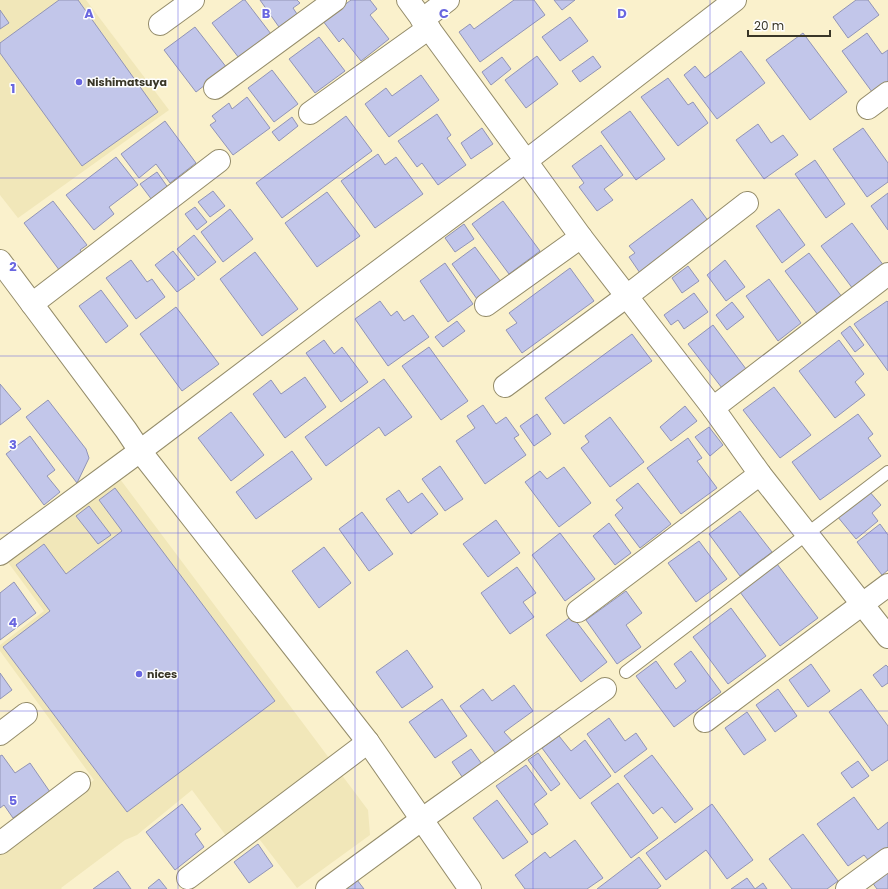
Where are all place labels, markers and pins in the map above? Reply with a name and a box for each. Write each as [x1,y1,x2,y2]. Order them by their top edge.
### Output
place label: Nishimatsuya [87,74,167,90]
marker: Nishimatsuya [74,77,84,87]
place label: nices [147,666,177,682]
marker: nices [134,669,144,679]

